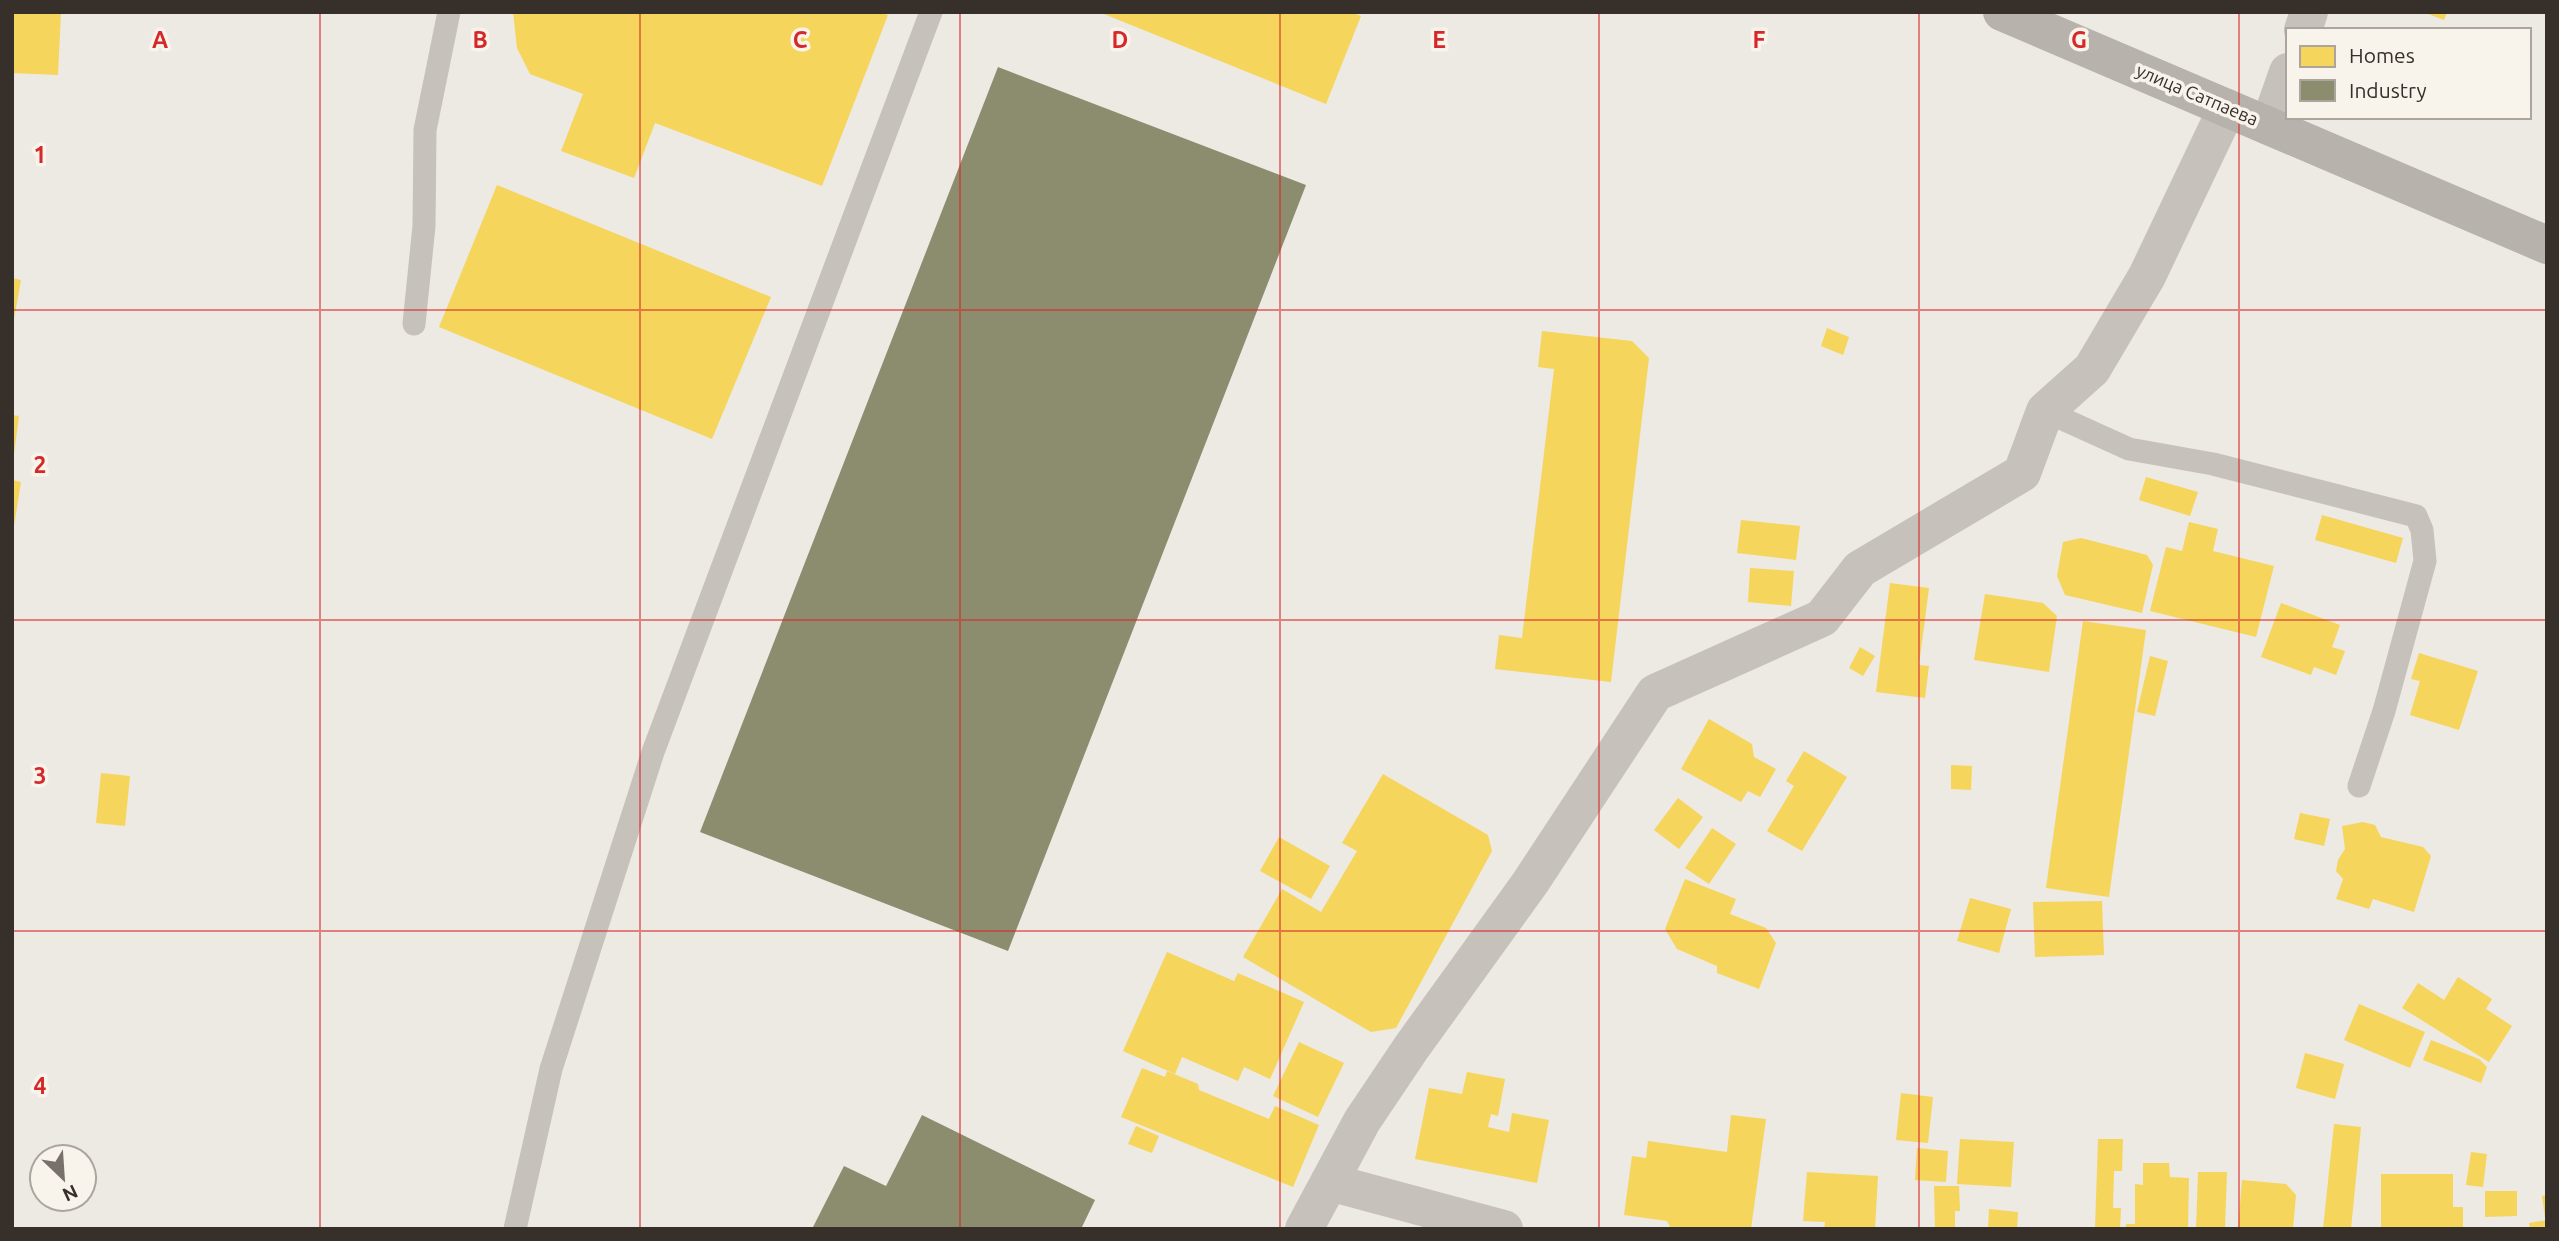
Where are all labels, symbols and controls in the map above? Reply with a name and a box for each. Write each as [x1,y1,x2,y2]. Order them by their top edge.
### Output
text: A [152,27,168,52]
text: B [472,27,488,52]
text: C [793,27,808,52]
text: D [1112,27,1128,52]
text: E [1432,27,1446,52]
text: F [1753,27,1766,52]
text: G [2071,27,2087,52]
legend [2286,28,2531,119]
text: Homes [2349,43,2415,67]
street label: улица Сатпаева [2133,59,2261,129]
text: Industry [2349,78,2427,102]
text: 1 [34,142,46,167]
text: 2 [34,452,46,477]
text: 3 [34,763,46,788]
text: 4 [34,1073,47,1098]
north arrow [28,1143,98,1213]
text: N [59,1180,81,1206]

